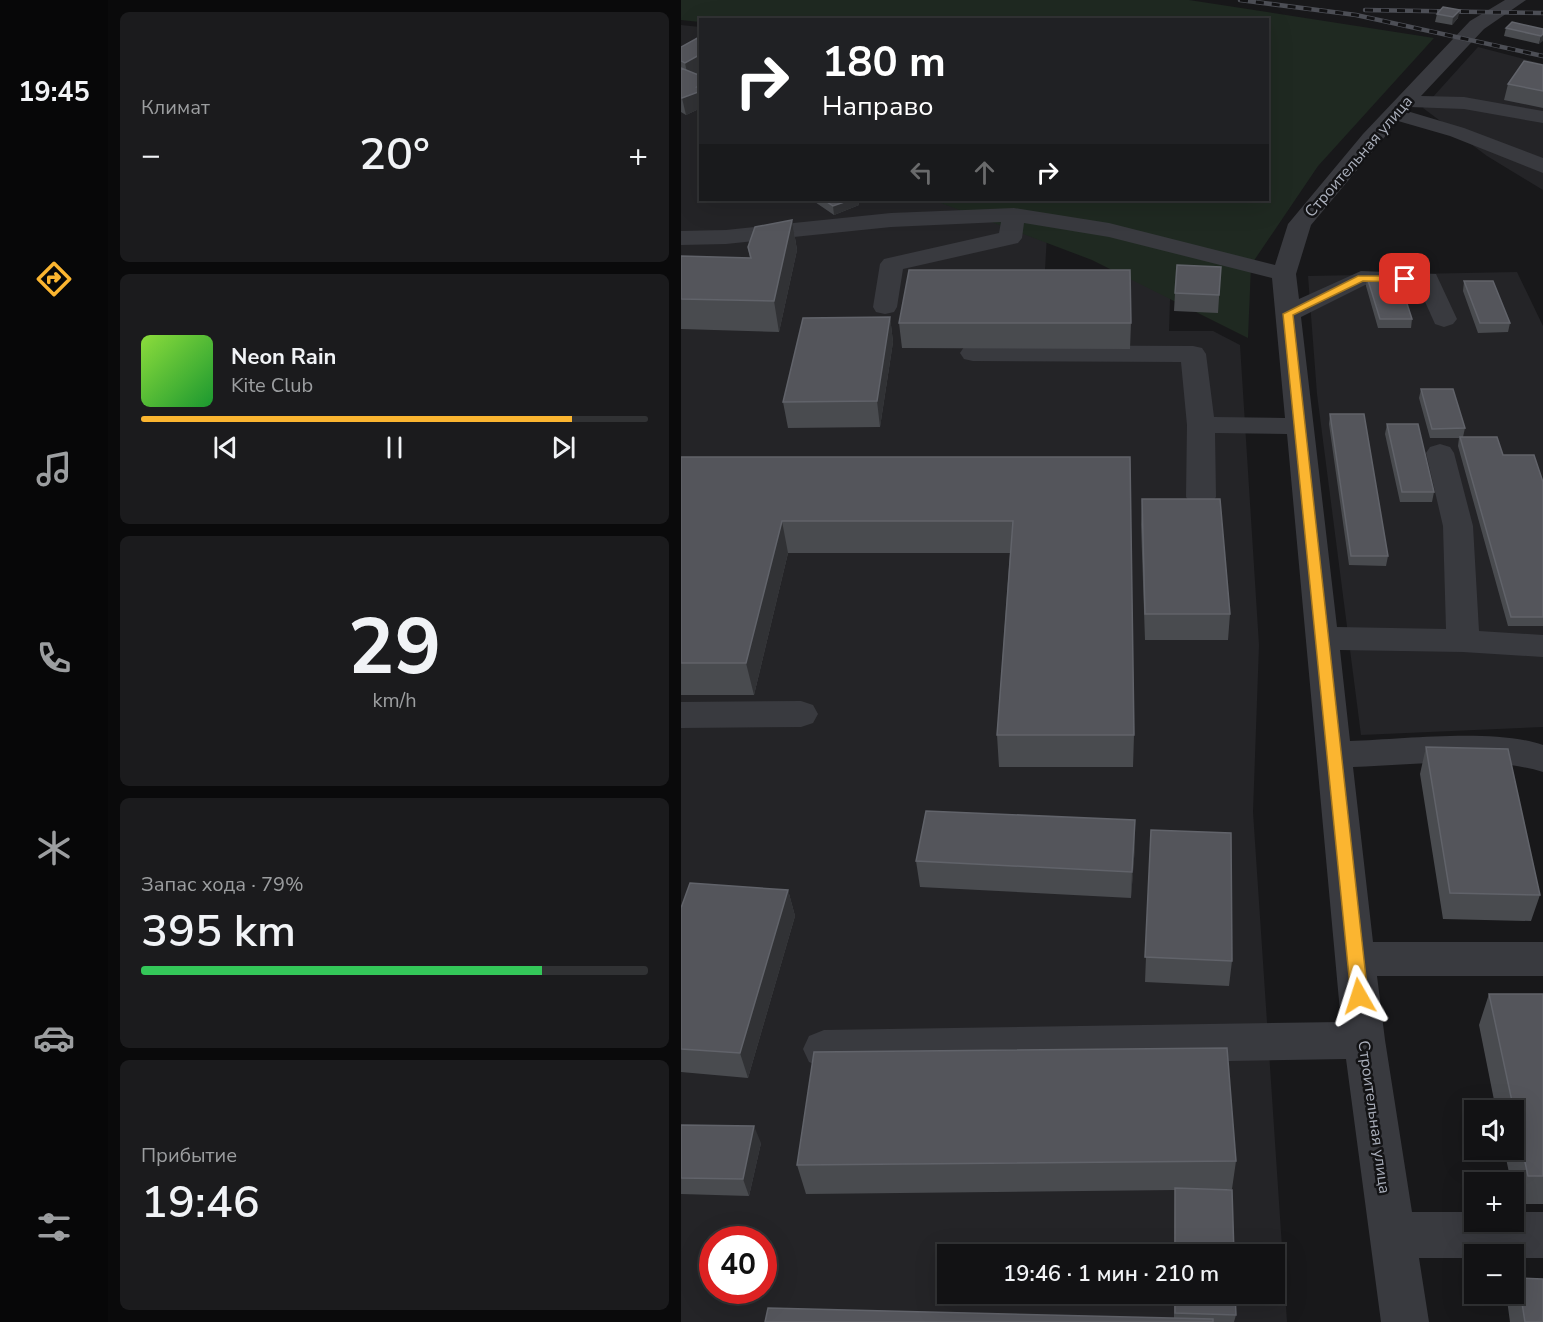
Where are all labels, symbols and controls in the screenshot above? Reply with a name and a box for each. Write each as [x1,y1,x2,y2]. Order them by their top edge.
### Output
text: 180 m [822,34,946,91]
icon: right [723,42,801,120]
text: 19:45 [18,74,90,111]
text: Направо [822,88,933,125]
street label: Строительная улица [1300,91,1418,222]
text: Климат [141,94,210,121]
text: 20° [359,124,430,185]
text: − [141,133,161,178]
text: + [628,133,648,178]
icon: left [905,156,938,189]
icon: ahead [968,156,1001,189]
icon: right [1031,156,1064,189]
pin [1379,253,1430,304]
icon: directions [33,258,75,300]
icon: arrive [1388,262,1421,295]
text: Neon Rain [231,342,336,372]
text: Kite Club [231,372,313,399]
icon: previous [209,431,242,464]
icon: pause [378,431,411,464]
icon: next [547,431,580,464]
icon: music [33,448,75,490]
text: 29 [348,594,441,701]
icon: phone [33,637,75,679]
text: km/h [372,687,417,714]
icon: climate [33,827,75,869]
text: Запас хода · 79% [141,871,304,898]
text: 395 km [141,901,296,962]
position arrow [1327,964,1391,1028]
icon: car [33,1017,75,1059]
street label: Строительная улица [1352,1039,1396,1195]
map controls [1464,1100,1524,1304]
button: sound [1464,1100,1524,1160]
text: Прибытие [141,1142,237,1169]
text: 19:46 [141,1172,260,1233]
button: + [1464,1172,1524,1232]
icon: filters [33,1206,75,1248]
speed limit sign: 40 [699,1226,777,1304]
button: − [1464,1244,1524,1304]
text: 19:46 · 1 мин · 210 m [1003,1259,1219,1289]

